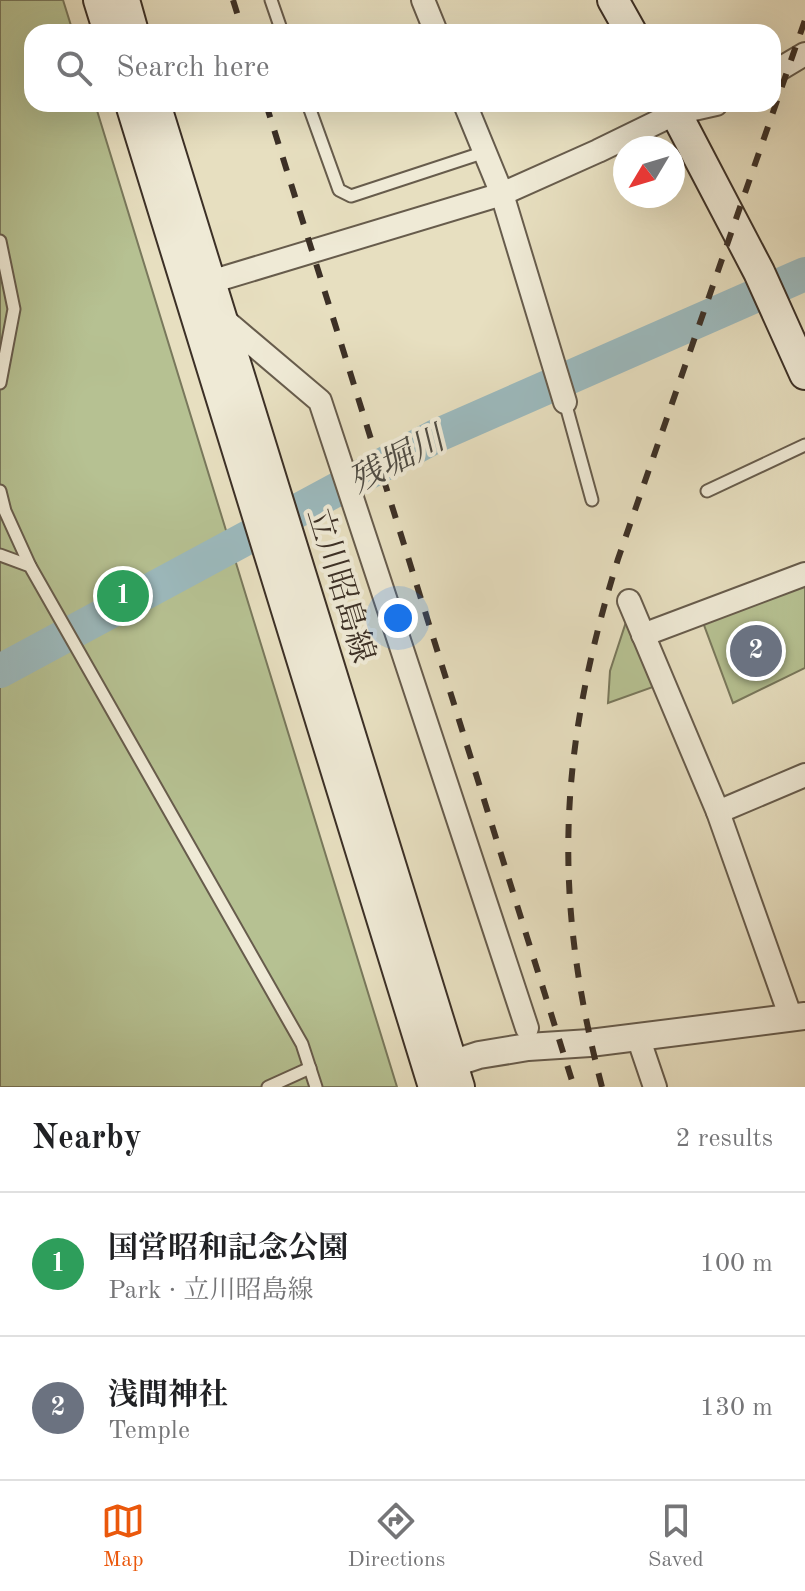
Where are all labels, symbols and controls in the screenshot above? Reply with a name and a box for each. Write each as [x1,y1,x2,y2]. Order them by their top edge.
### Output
search box [24,24,781,112]
icon: search [52,46,96,90]
text: Search here [116,53,270,83]
north arrow [613,136,685,208]
water label: 残堀川 [343,418,454,501]
street label: 立川昭島線 [300,504,381,667]
pin: 1 [97,566,149,626]
your location [378,598,418,638]
pin: 2 [730,621,782,681]
text: Nearby [32,1122,142,1156]
text: 2 results [675,1126,773,1152]
text: 国営昭和記念公園 [108,1234,348,1264]
text: 1 [50,1251,66,1277]
text: 100 m [700,1251,773,1277]
text: Park · 立川昭島線 [108,1278,313,1304]
text: 浅間神社 [108,1381,228,1411]
text: 2 [50,1395,66,1421]
text: 130 m [700,1395,773,1421]
text: Temple [108,1418,190,1444]
tab: Map [101,1499,145,1574]
tab: Directions [348,1499,445,1574]
tab: Saved [648,1499,704,1574]

